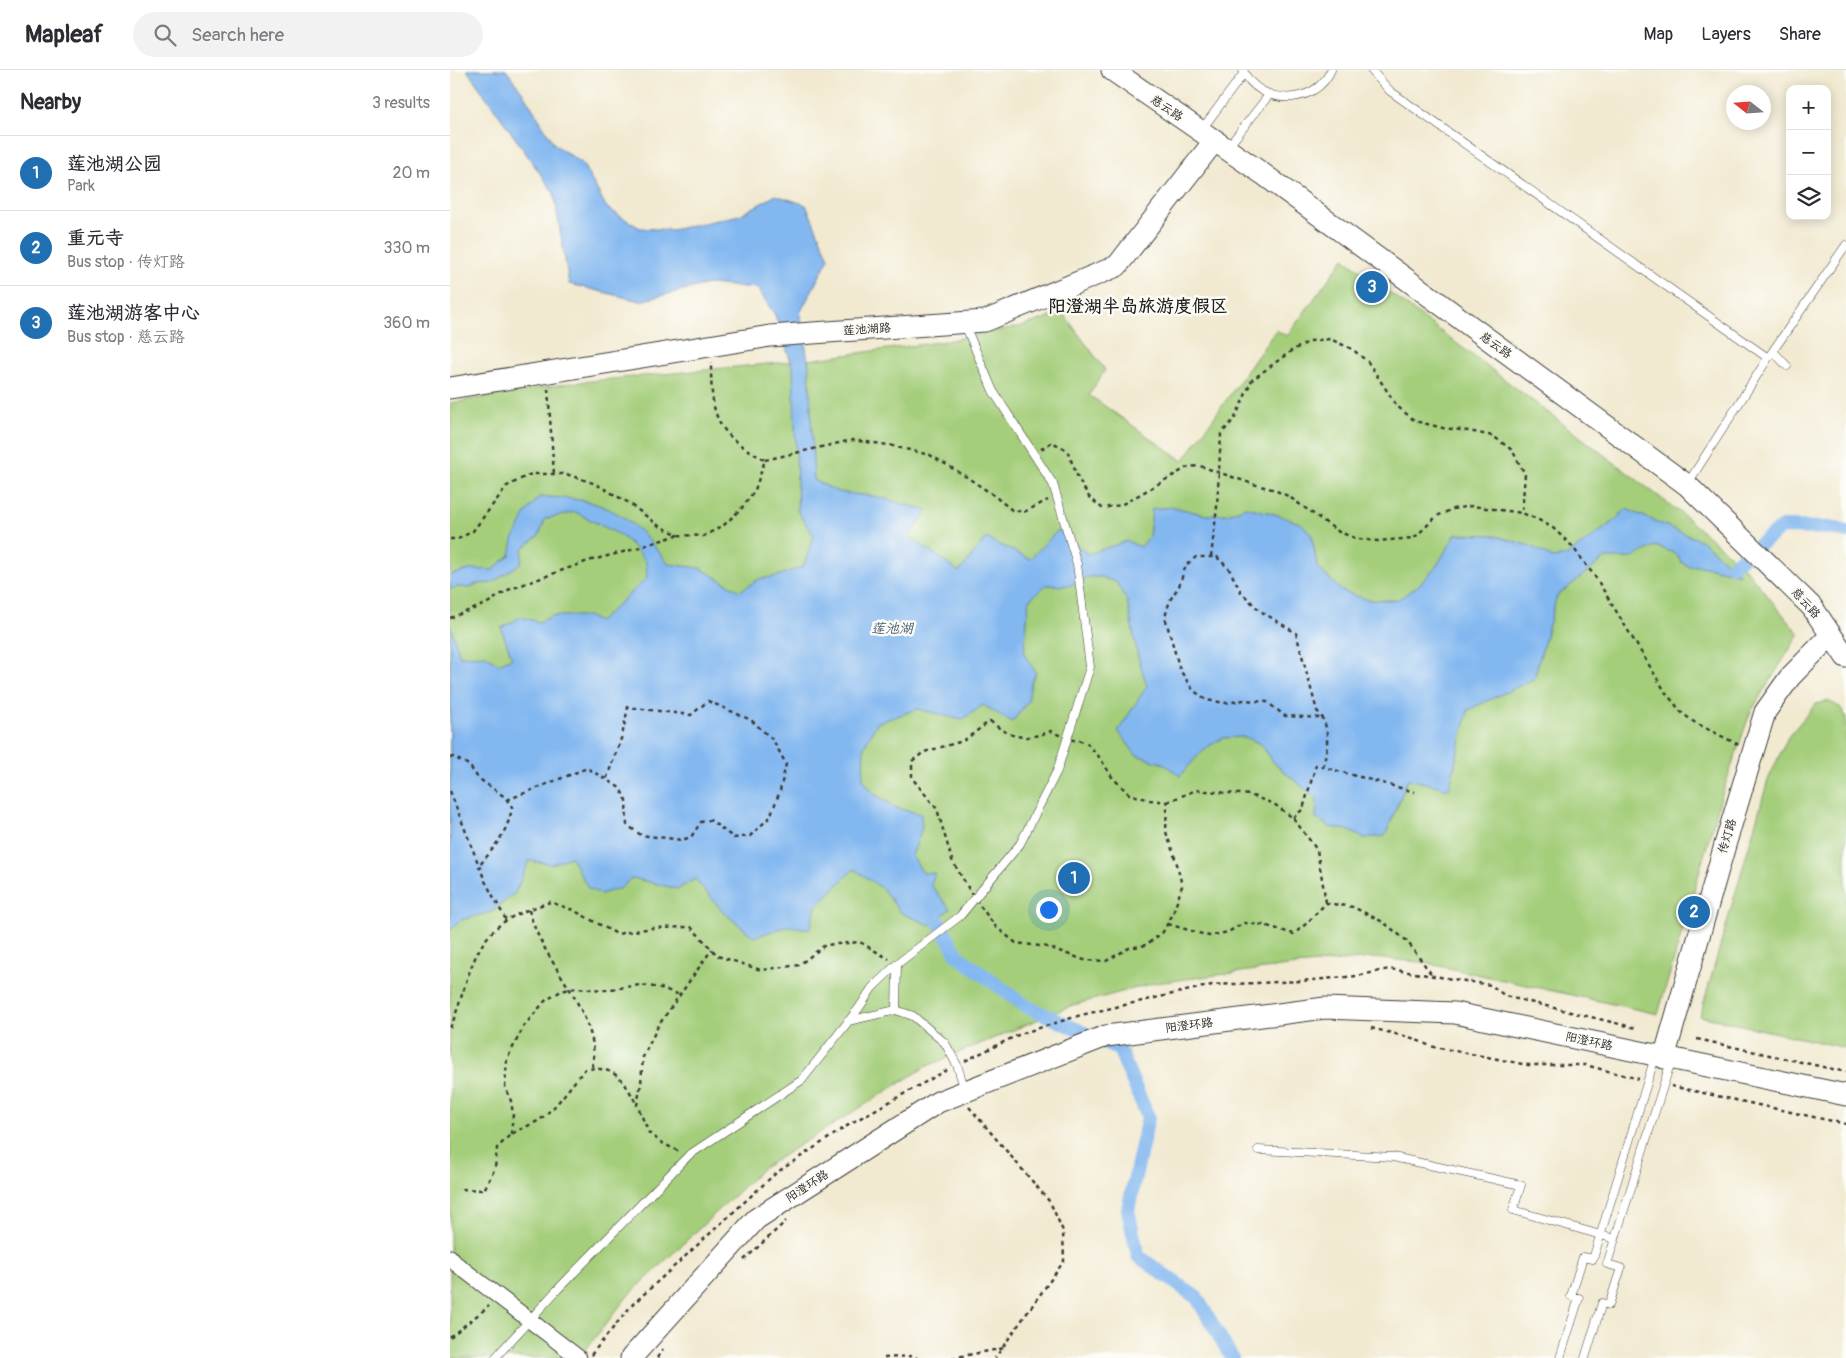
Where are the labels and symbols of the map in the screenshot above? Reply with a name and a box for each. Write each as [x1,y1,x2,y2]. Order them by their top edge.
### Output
north arrow [1726,85,1771,130]
street label: 慈云路 [1148,92,1186,125]
pin: 3 [1356,268,1388,306]
district label: 阳澄湖半岛旅游度假区 [1048,295,1228,318]
street label: 莲池湖路 [843,320,892,339]
street label: 慈云路 [1477,329,1515,362]
street label: 慈云路 [1788,585,1823,622]
water label: 莲池湖 [871,620,915,637]
street label: 传灯路 [1715,817,1740,856]
pin: 1 [1058,859,1090,897]
pin: 2 [1678,893,1710,931]
your location [1036,897,1062,923]
street label: 阳澄环路 [1164,1015,1214,1036]
street label: 阳澄环路 [1564,1029,1614,1054]
street label: 阳澄环路 [783,1167,831,1206]

